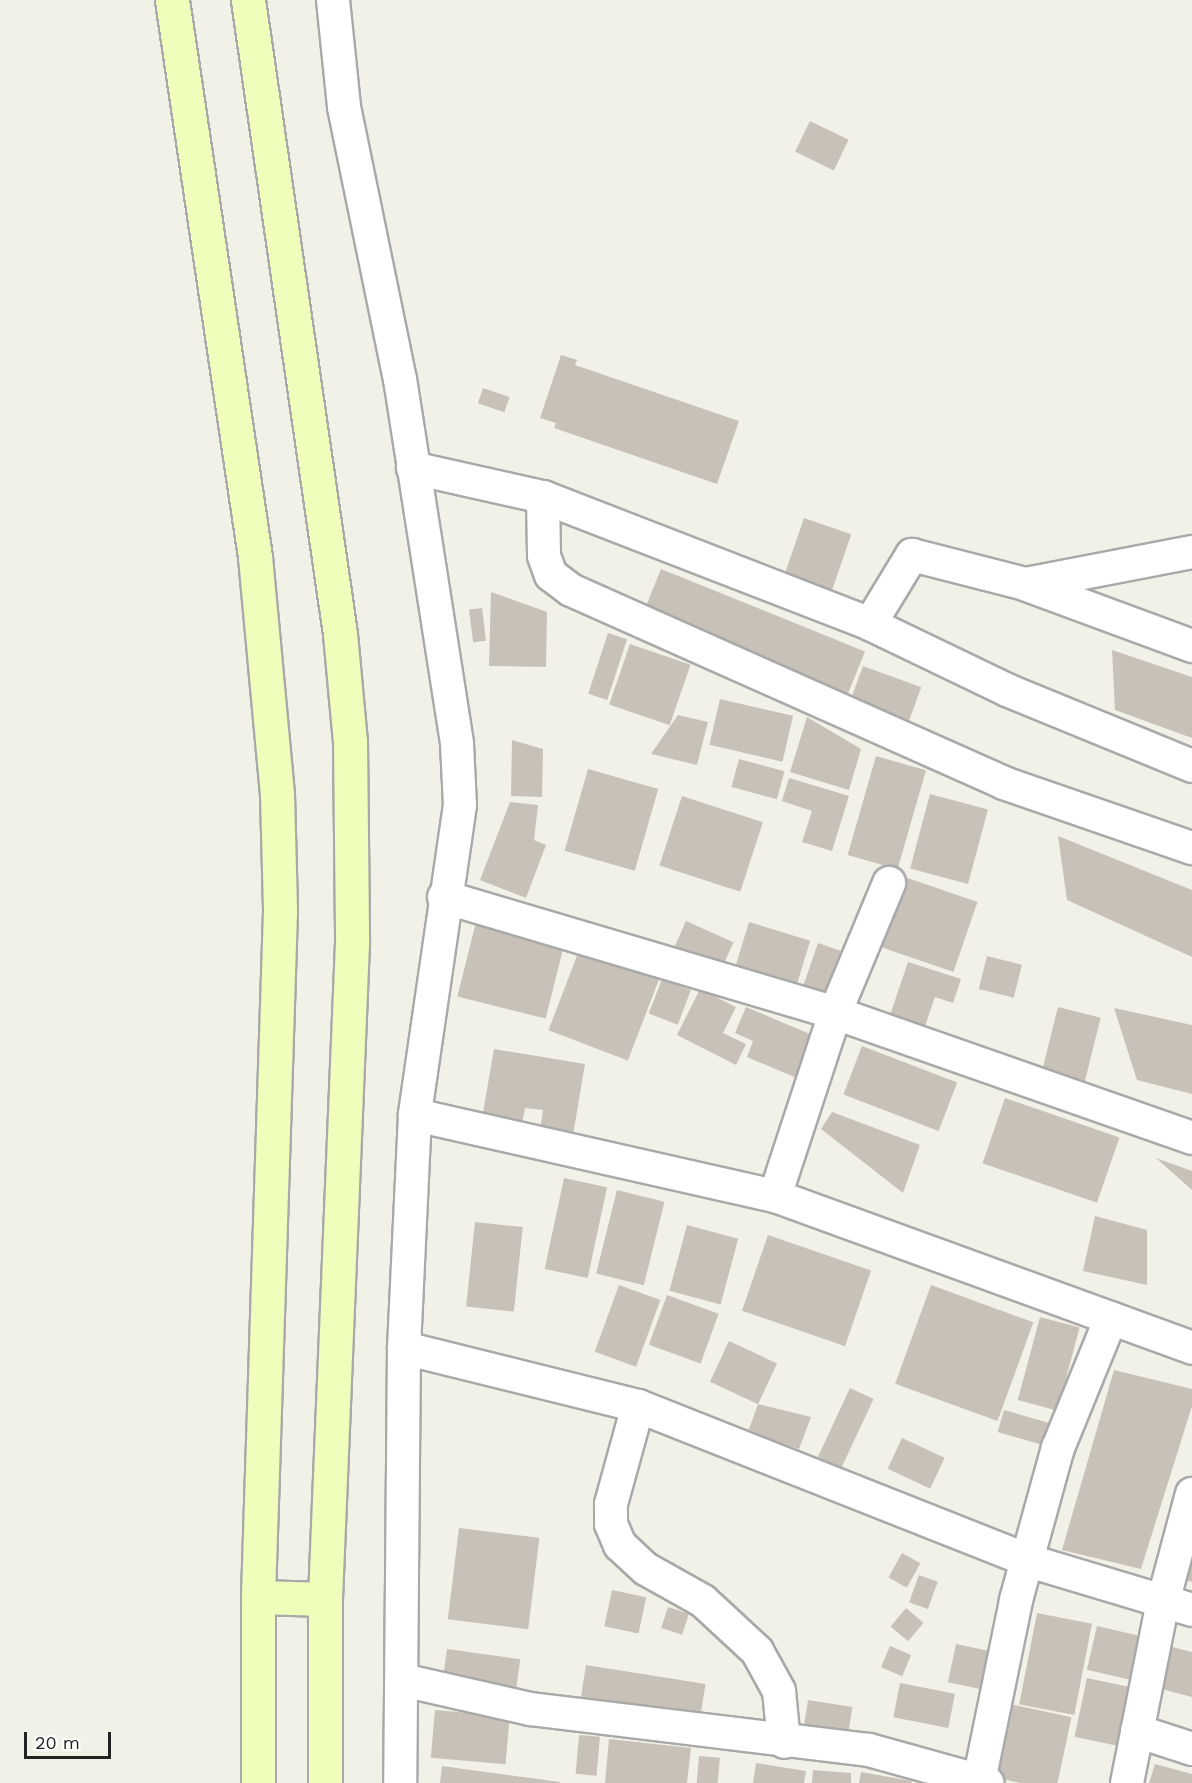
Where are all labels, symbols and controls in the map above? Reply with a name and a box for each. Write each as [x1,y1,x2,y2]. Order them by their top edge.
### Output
scale bar [27,1720,114,1758]
text: 20 m [35,1732,80,1753]

